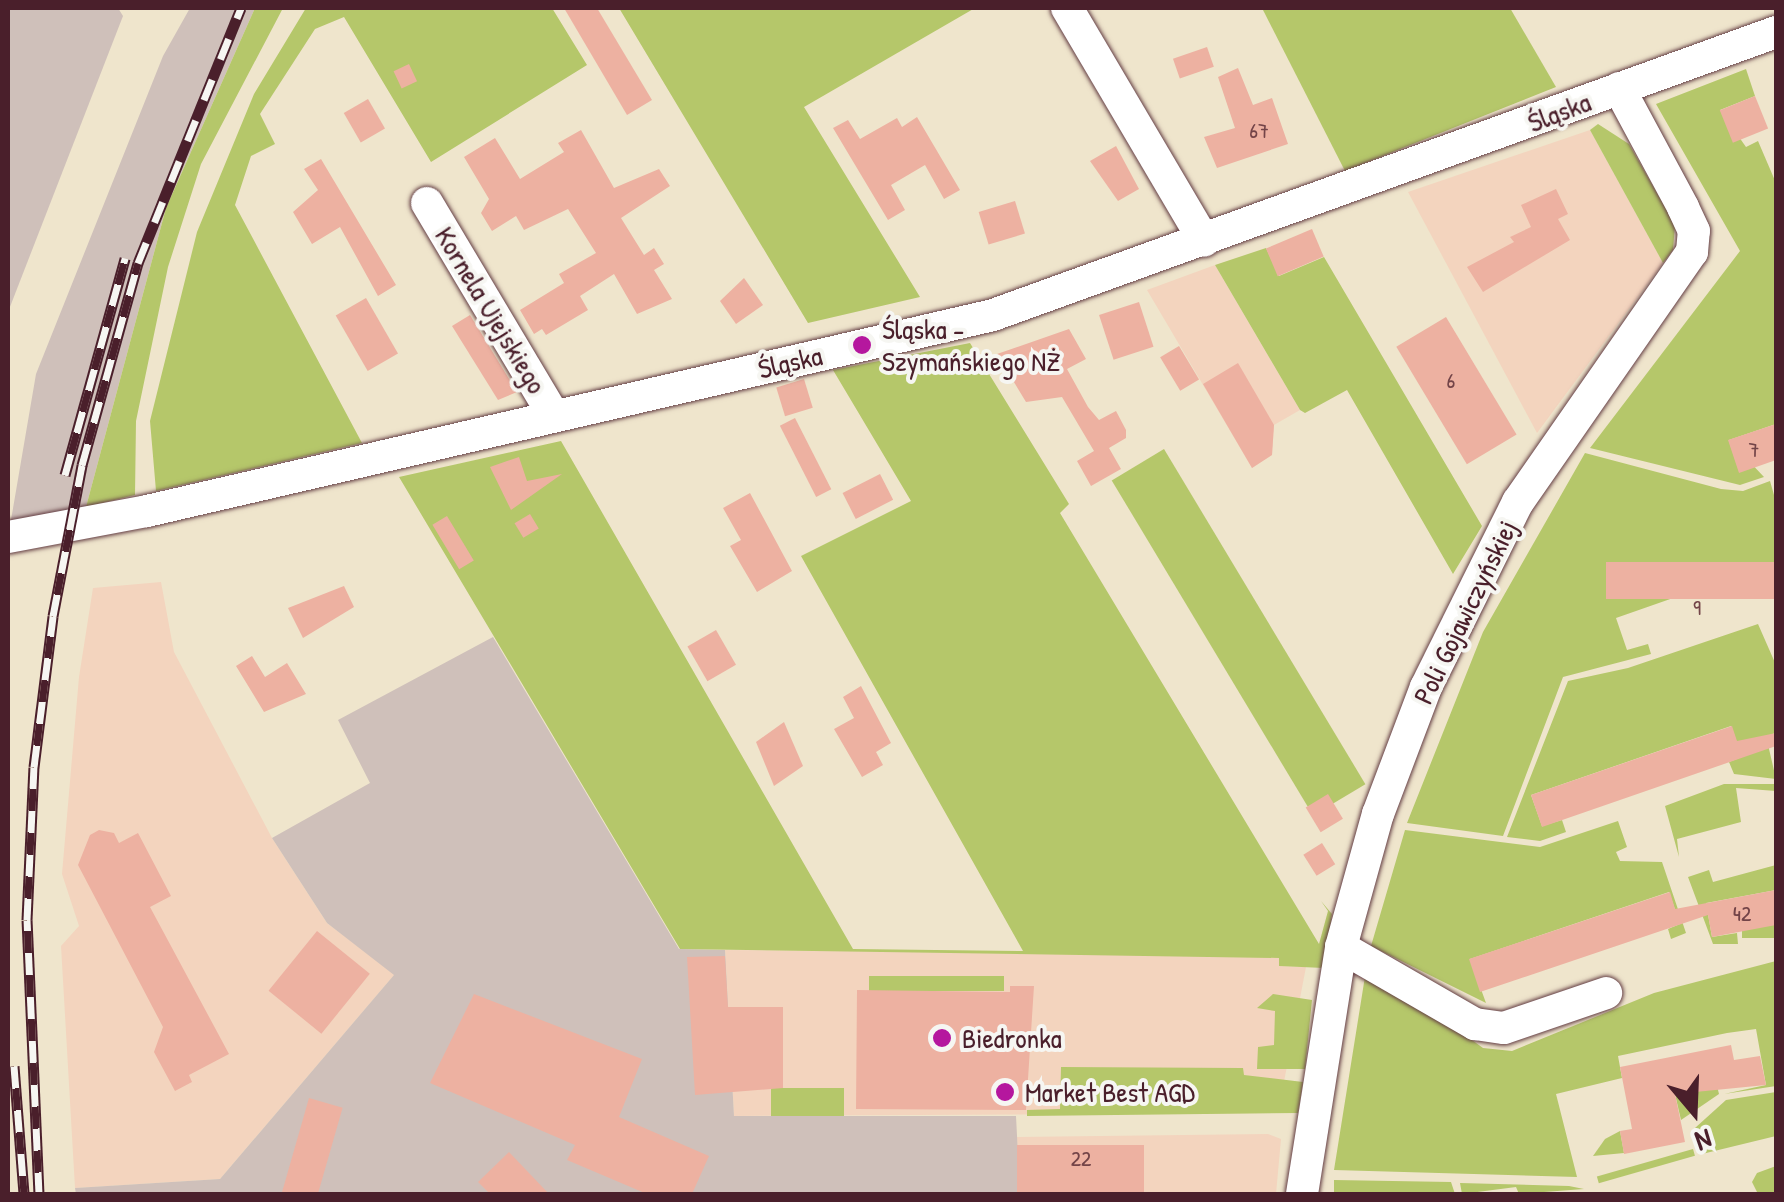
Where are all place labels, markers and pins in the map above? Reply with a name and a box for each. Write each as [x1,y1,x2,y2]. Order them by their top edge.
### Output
place label: Śląska - Szymańskiego NŻ [882,312,1060,378]
marker: Śląska - Szymańskiego NŻ [851,334,873,356]
place label: Biedronka [962,1021,1062,1055]
marker: Biedronka [931,1027,953,1049]
place label: Market Best AGD [1025,1075,1195,1109]
marker: Market Best AGD [994,1081,1016,1103]

